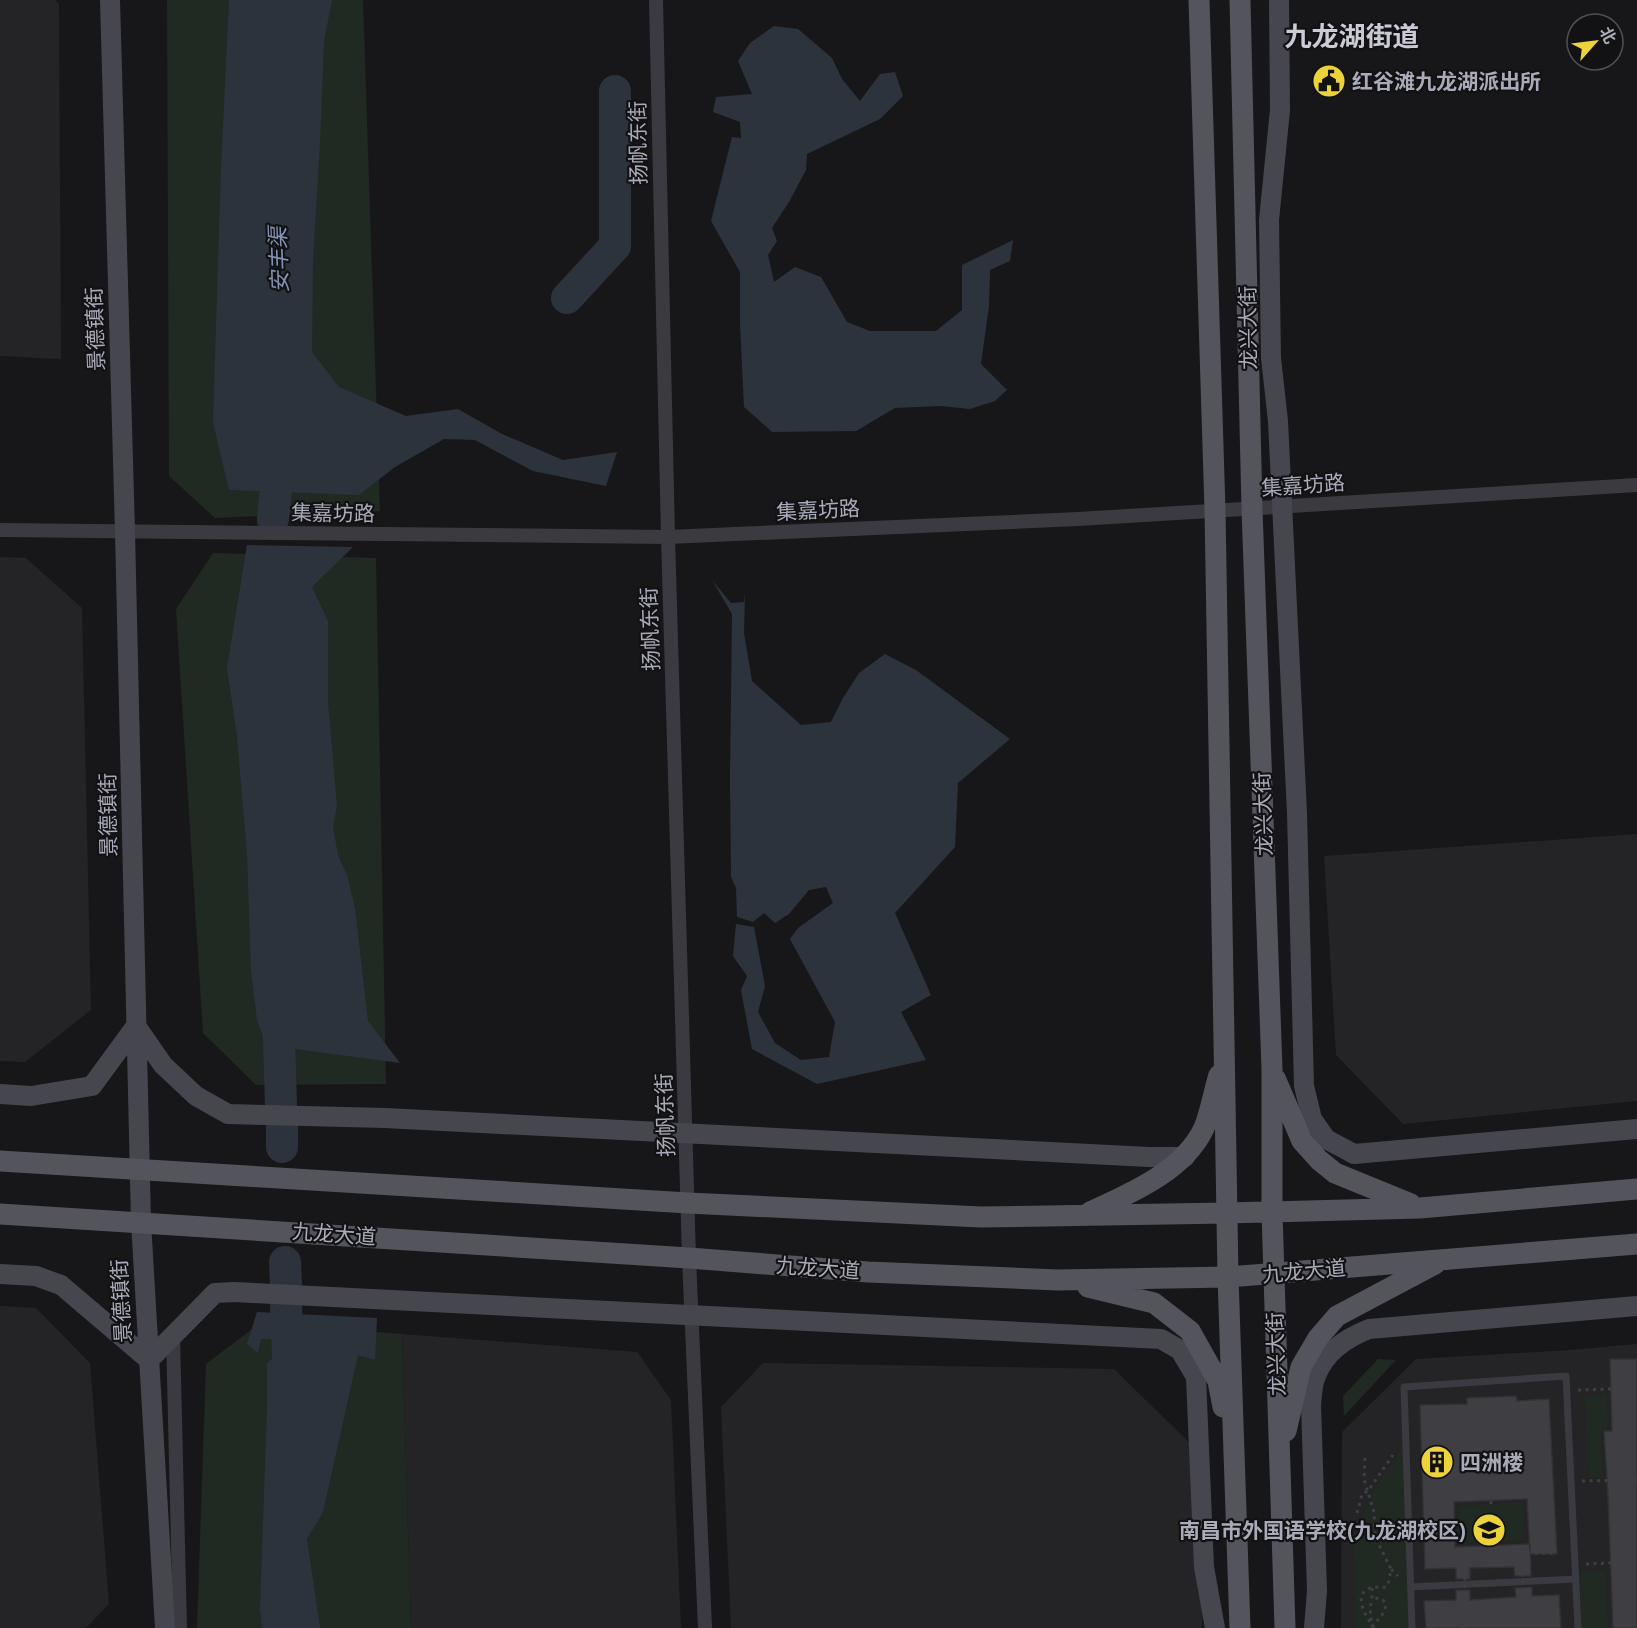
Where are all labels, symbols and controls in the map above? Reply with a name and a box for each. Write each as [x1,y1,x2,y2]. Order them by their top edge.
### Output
north arrow [1565,12,1625,72]
district label: 九龙湖街道 [1285,22,1420,52]
text: 北 [1597,24,1619,46]
public building icon: 红谷滩九龙湖派出所 [1311,63,1347,99]
place label: 红谷滩九龙湖派出所 [1352,70,1541,93]
street label: 扬帆东街 [626,101,650,185]
water label: 安丰渠 [265,224,293,293]
street label: 龙兴大街 [1236,286,1260,370]
street label: 景德镇街 [82,287,108,371]
street label: 集嘉坊路 [1260,471,1346,499]
street label: 集嘉坊路 [775,496,861,524]
street label: 集嘉坊路 [291,501,375,525]
street label: 扬帆东街 [637,587,663,671]
street label: 龙兴大街 [1250,772,1276,856]
street label: 景德镇街 [96,773,120,857]
street label: 扬帆东街 [652,1073,678,1157]
street label: 九龙大道 [291,1220,377,1248]
street label: 九龙大道 [775,1254,861,1282]
street label: 九龙大道 [1261,1256,1347,1286]
street label: 景德镇街 [107,1258,135,1344]
street label: 龙兴大街 [1263,1312,1289,1396]
building icon: 四洲楼 [1419,1444,1455,1480]
place label: 四洲楼 [1460,1451,1523,1474]
school or university icon: 南昌市外国语学校(九龙湖校区) [1471,1512,1507,1548]
place label: 南昌市外国语学校(九龙湖校区) [1179,1519,1466,1542]

